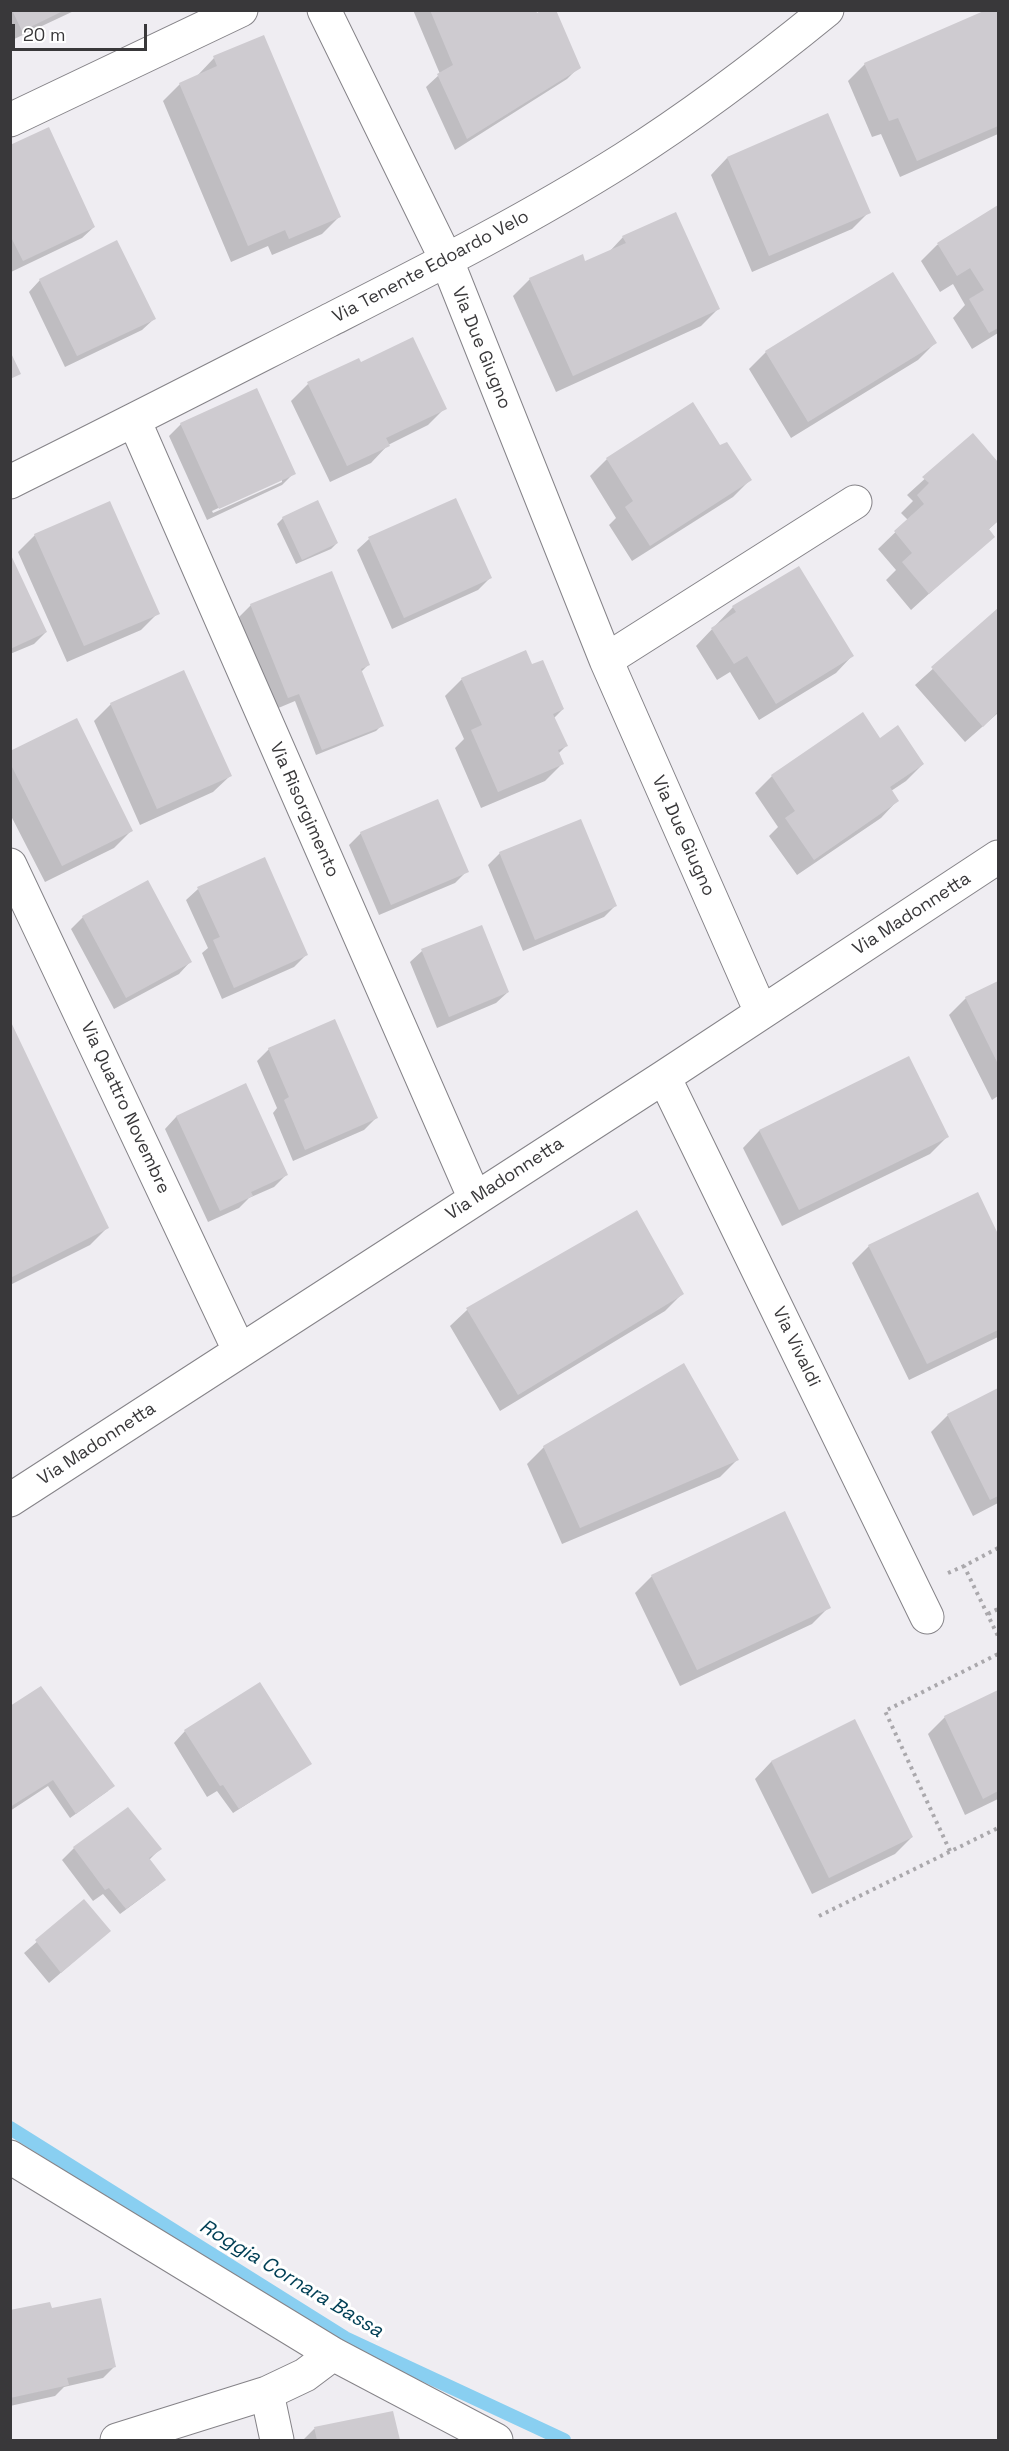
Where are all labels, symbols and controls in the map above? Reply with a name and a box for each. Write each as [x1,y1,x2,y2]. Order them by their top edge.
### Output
scale bar [15,12,150,50]
text: 20 m [23,23,66,46]
street label: Via Tenente Edoardo Velo [329,206,533,328]
street label: Via Due Giugno [447,284,515,412]
street label: Via Risorgimento [265,739,343,881]
street label: Via Due Giugno [647,772,719,900]
street label: Via Madonnetta [849,868,975,960]
street label: Via Quattro Novembre [76,1019,174,1197]
street label: Via Madonnetta [442,1133,568,1225]
street label: Via Vivaldi [767,1303,825,1391]
street label: Via Madonnetta [34,1398,160,1490]
water label: Roggia Cornara Bassa [195,2215,387,2343]

